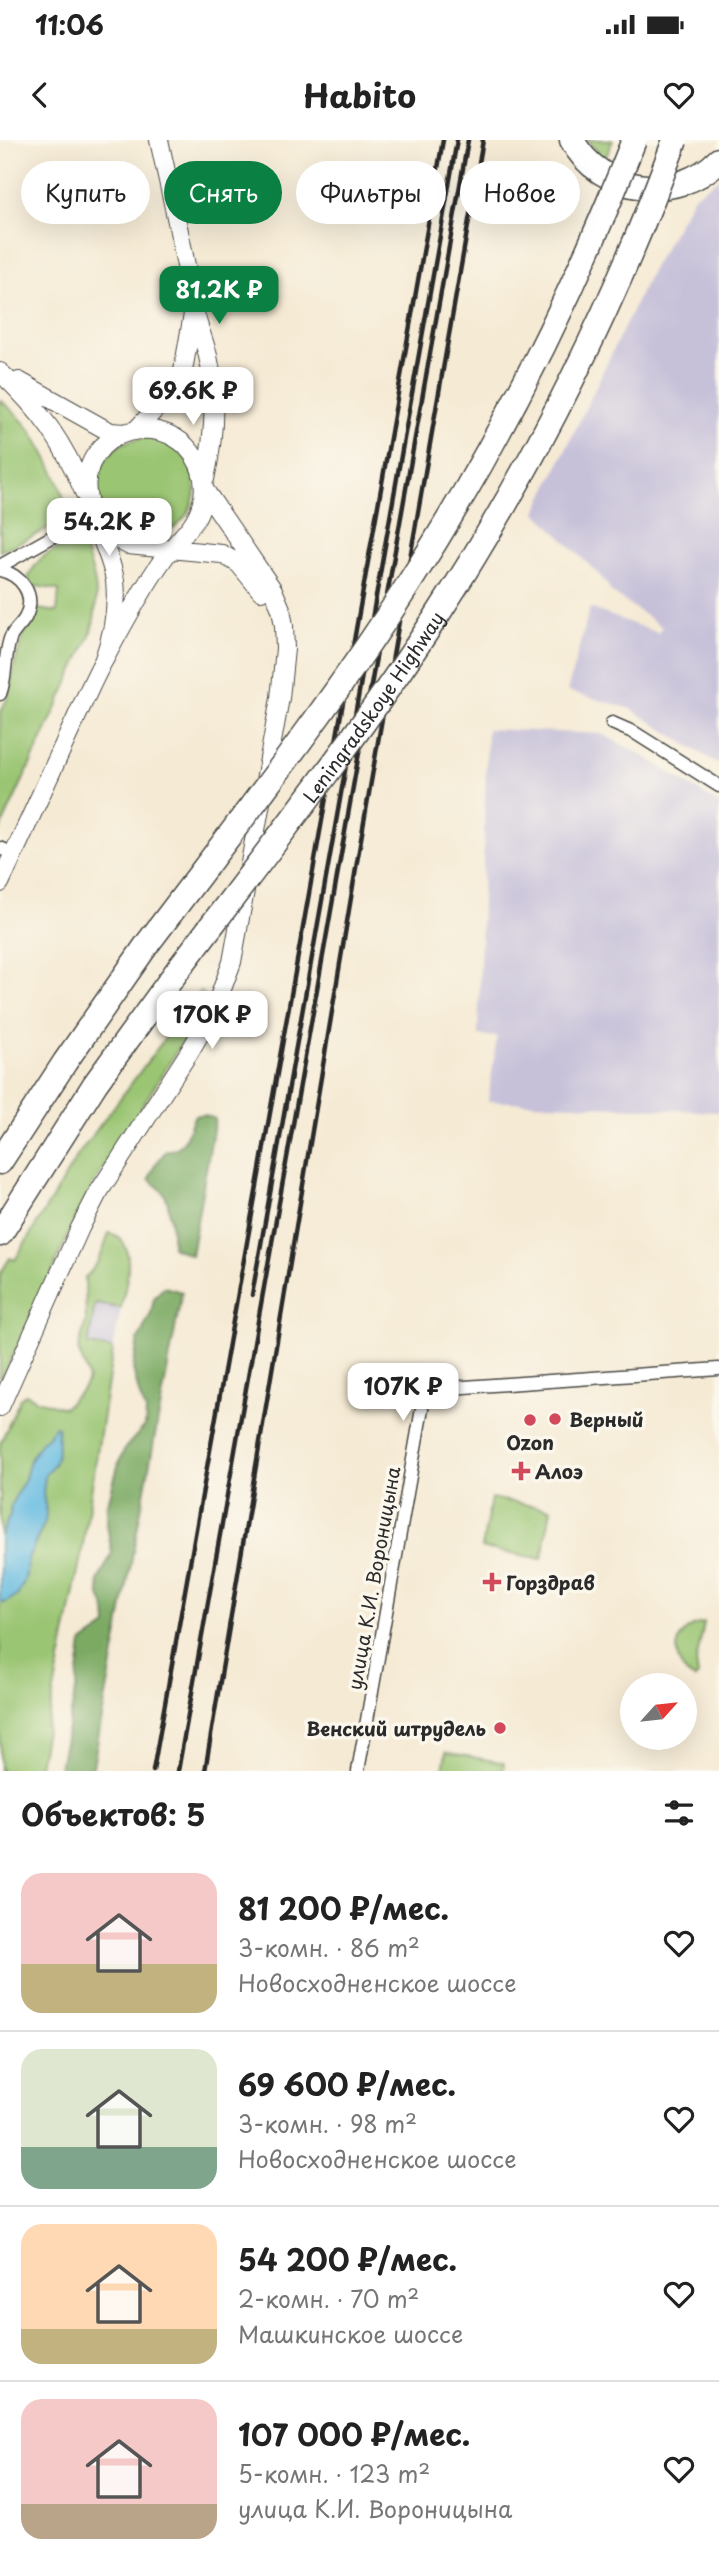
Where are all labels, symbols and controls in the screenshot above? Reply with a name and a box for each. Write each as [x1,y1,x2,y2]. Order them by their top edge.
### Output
text: 11:06 [35,5,104,44]
text: Habito [303,71,416,119]
icon: back [21,76,59,114]
icon: heart [660,76,698,114]
chip: Купить [21,161,150,224]
chip: Снять [164,161,282,224]
chip: Фильтры [296,161,446,224]
chip: Новое [460,161,580,224]
pin: 81.2K ₽ [154,267,284,326]
text: 81.2K ₽ [175,271,263,306]
pin: 69.6K ₽ [128,368,258,427]
text: 69.6K ₽ [148,372,238,407]
pin: 54.2K ₽ [44,498,174,558]
text: 54.2K ₽ [63,503,155,538]
street label: Leningradskoye Highway [296,606,450,808]
pin: 170K ₽ [155,992,269,1051]
text: 170K ₽ [173,996,251,1031]
pin: 107K ₽ [346,1364,460,1423]
text: 107K ₽ [364,1368,442,1403]
place label: Верный [569,1405,644,1433]
marker: Верный [547,1411,563,1427]
marker: Ozon [522,1412,538,1428]
place label: Ozon [506,1428,554,1456]
place label: Алоэ [535,1457,583,1485]
marker: Алоэ [513,1463,529,1479]
street label: улица К.И. Вороницына [340,1464,406,1692]
place label: Горздрав [506,1568,595,1596]
marker: Горздрав [484,1574,500,1590]
north arrow [620,1673,696,1750]
map controls [620,1673,697,1750]
place label: Венский штрудель [306,1714,486,1742]
marker: Венский штрудель [492,1720,508,1736]
text: Объектов: 5 [21,1791,206,1836]
icon: filters [660,1794,698,1832]
text: 81 200 ₽/мес. [238,1885,449,1930]
icon: home [77,1901,161,1985]
icon: heart [660,1924,698,1962]
text: 3-комн. · 86 m² [238,1930,420,1965]
text: Новосходненское шоссе [238,1965,516,2000]
text: 69 600 ₽/мес. [238,2061,456,2106]
icon: home [77,2077,161,2161]
icon: heart [660,2100,698,2138]
text: 3-комн. · 98 m² [238,2106,417,2141]
text: Новосходненское шоссе [238,2141,516,2176]
text: 54 200 ₽/мес. [238,2236,457,2281]
icon: home [77,2252,161,2336]
icon: heart [660,2275,698,2313]
text: 2-комн. · 70 m² [238,2281,419,2316]
text: Машкинское шоссе [238,2316,463,2351]
text: 107 000 ₽/мес. [238,2411,470,2456]
icon: home [77,2427,161,2511]
icon: heart [660,2450,698,2488]
text: 5-комн. · 123 m² [238,2456,430,2491]
text: улица К.И. Вороницына [238,2491,512,2526]

